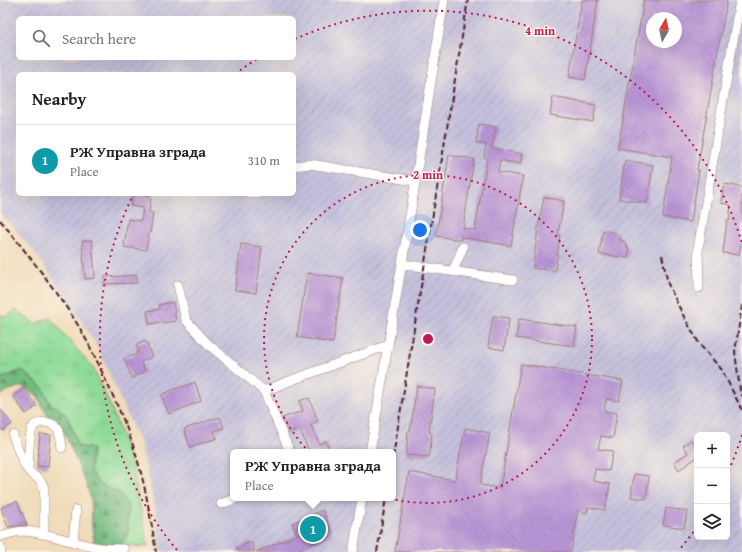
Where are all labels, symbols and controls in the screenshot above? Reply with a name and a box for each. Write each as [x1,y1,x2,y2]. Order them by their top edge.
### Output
north arrow [646,12,682,48]
search box [16,16,296,60]
text: 4 min [525,22,555,39]
icon: search [30,27,52,49]
text: Search here [62,28,136,49]
text: Nearby [32,86,86,111]
text: РЖ Управна зграда [70,141,206,162]
text: 1 [42,151,48,170]
text: 310 m [248,151,280,170]
text: Place [70,162,99,181]
text: 2 min [413,166,443,183]
your location [410,220,430,240]
centre of rings [421,332,435,346]
map controls [694,432,730,540]
button: + [694,432,730,468]
popup [230,449,396,501]
text: РЖ Управна зграда [245,455,381,476]
button: − [694,468,730,504]
text: Place [245,476,274,495]
button: layers [694,504,730,540]
pin: 1 [300,514,326,544]

